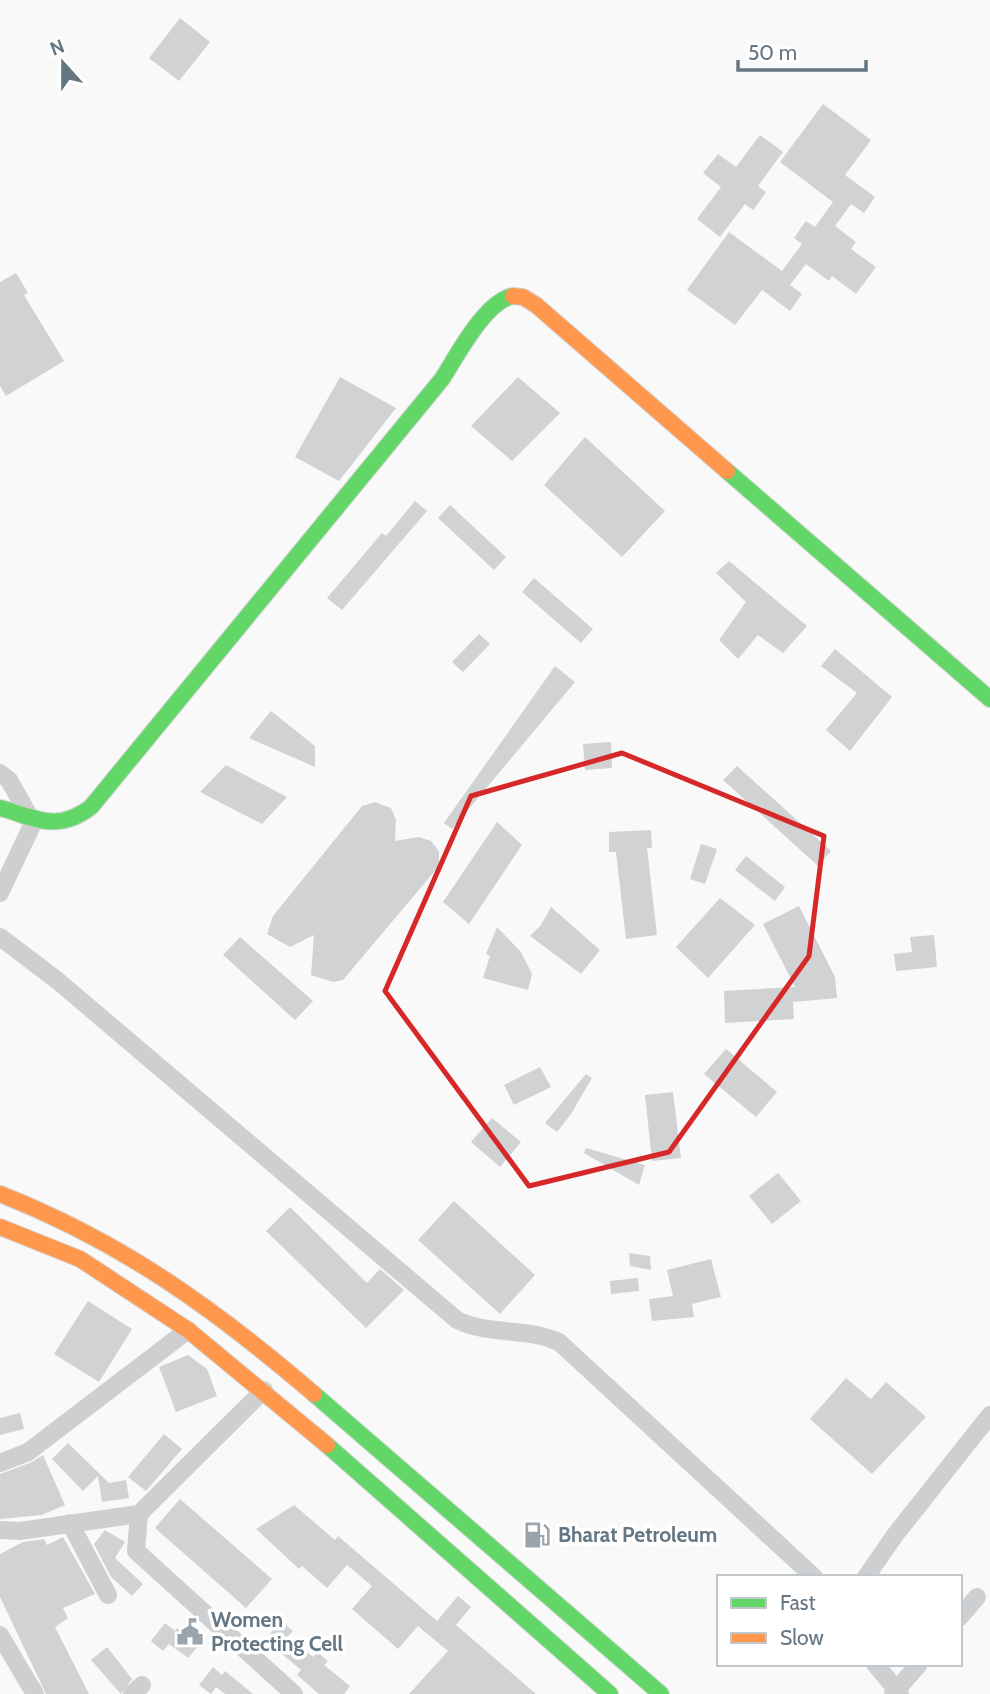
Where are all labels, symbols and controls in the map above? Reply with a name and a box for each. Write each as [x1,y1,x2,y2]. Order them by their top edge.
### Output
north arrow [28,28,98,98]
scale bar [738,28,866,72]
text: N [47,34,67,61]
text: 50 m [748,40,797,65]
fuel station icon: Bharat Petroleum [522,1520,552,1550]
place label: Bharat Petroleum [558,1522,717,1547]
legend [717,1575,962,1666]
text: Fast [780,1590,816,1615]
place label: Women Protecting Cell [211,1607,344,1656]
public building icon: Women Protecting Cell [175,1617,205,1647]
text: Slow [780,1625,824,1650]

